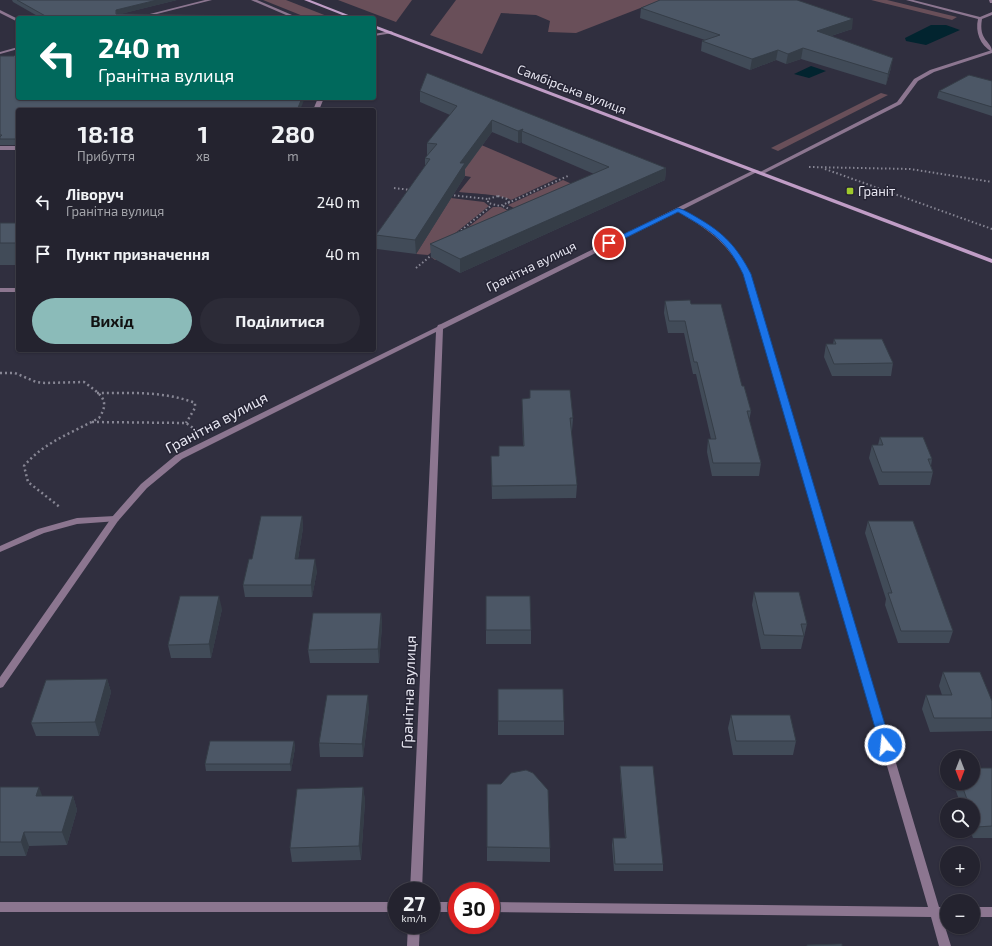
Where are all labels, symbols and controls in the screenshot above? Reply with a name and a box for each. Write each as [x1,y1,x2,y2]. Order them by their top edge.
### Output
text: 240 m [98,30,181,64]
icon: left [32,32,84,84]
street label: Самбірська вулиця [515,61,629,117]
text: Гранітна вулиця [98,64,234,86]
text: 18:18 [78,119,134,148]
text: 1 [198,119,208,148]
text: 280 [271,119,315,148]
text: Прибуття [77,148,135,164]
text: хв [196,148,210,164]
text: m [287,148,299,164]
place label: Граніт [858,183,896,199]
text: Ліворуч [66,185,124,203]
marker: Граніт [845,186,855,196]
icon: left [32,191,54,213]
text: 240 m [317,193,360,211]
text: Гранітна вулиця [66,203,164,219]
pin [592,226,626,260]
icon: arrive [598,232,620,254]
street label: Гранітна вулиця [483,237,579,295]
icon: arrive [32,243,54,265]
text: Пункт призначення [66,245,210,263]
text: 40 m [325,245,360,263]
button: Вихід [32,298,192,344]
button: Поділитися [200,298,360,344]
street label: Гранітна вулиця [162,387,271,457]
street label: Гранітна вулиця [397,635,420,749]
position arrow [864,724,906,766]
north arrow [940,750,980,790]
map controls [940,750,980,934]
button: search [940,798,980,838]
button: + [940,846,980,886]
speed limit sign: 30 [448,882,500,934]
text: 27 [403,891,425,915]
button: − [940,894,980,934]
text: km/h [402,912,426,924]

